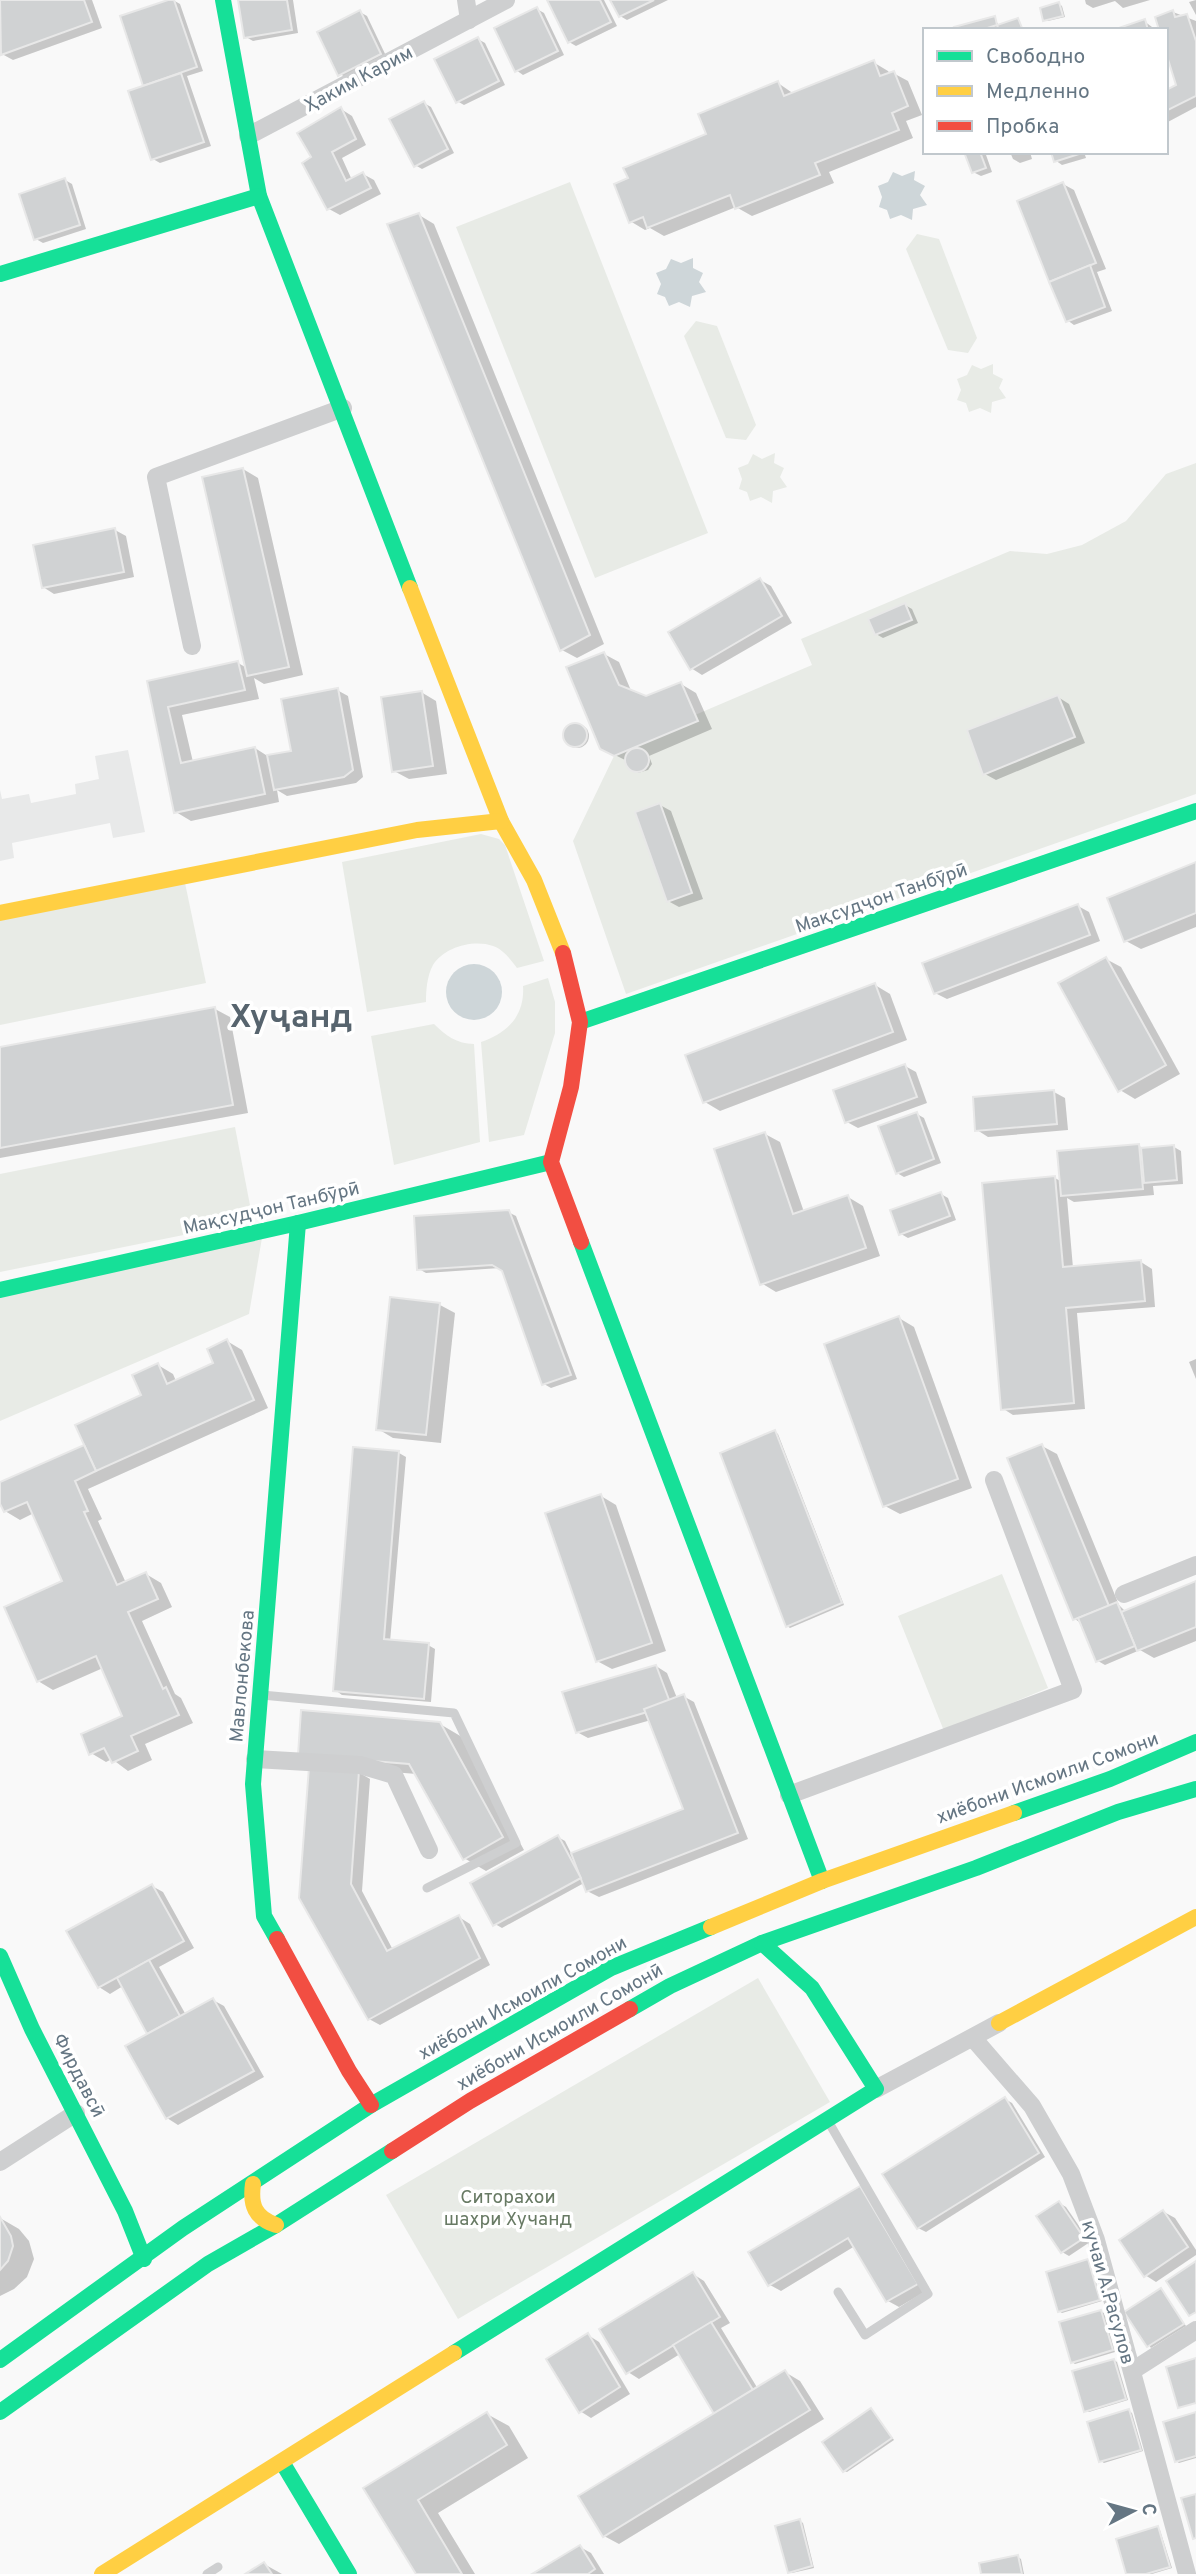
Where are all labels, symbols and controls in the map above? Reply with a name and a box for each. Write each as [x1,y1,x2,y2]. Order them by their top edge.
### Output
legend [923,28,1168,154]
street label: Ҳаким Карим [301,41,417,118]
text: Свободно [986,44,1085,71]
text: Медленно [986,79,1090,106]
text: Пробка [986,114,1059,141]
street label: Мақсудҷон Танбӯрӣ [792,858,971,940]
district label: Хуҷанд [230,998,352,1040]
street label: Мақсудҷон Танбӯрӣ [181,1177,362,1241]
street label: Мавлонбекова [225,1609,261,1743]
street label: хиёбони Исмоили Сомони [933,1727,1162,1830]
street label: хиёбони Исмоили Сомони [415,1931,631,2066]
street label: хиёбони Исмоили Сомонӣ [452,1959,668,2097]
street label: Фирдавсӣ [47,2030,110,2122]
park label: Ситорахои шахри Хучанд [444,2186,572,2232]
street label: кучаи А.Расулов [1075,2218,1139,2367]
north arrow [1098,2476,1168,2546]
text: С [1135,2502,1160,2517]

